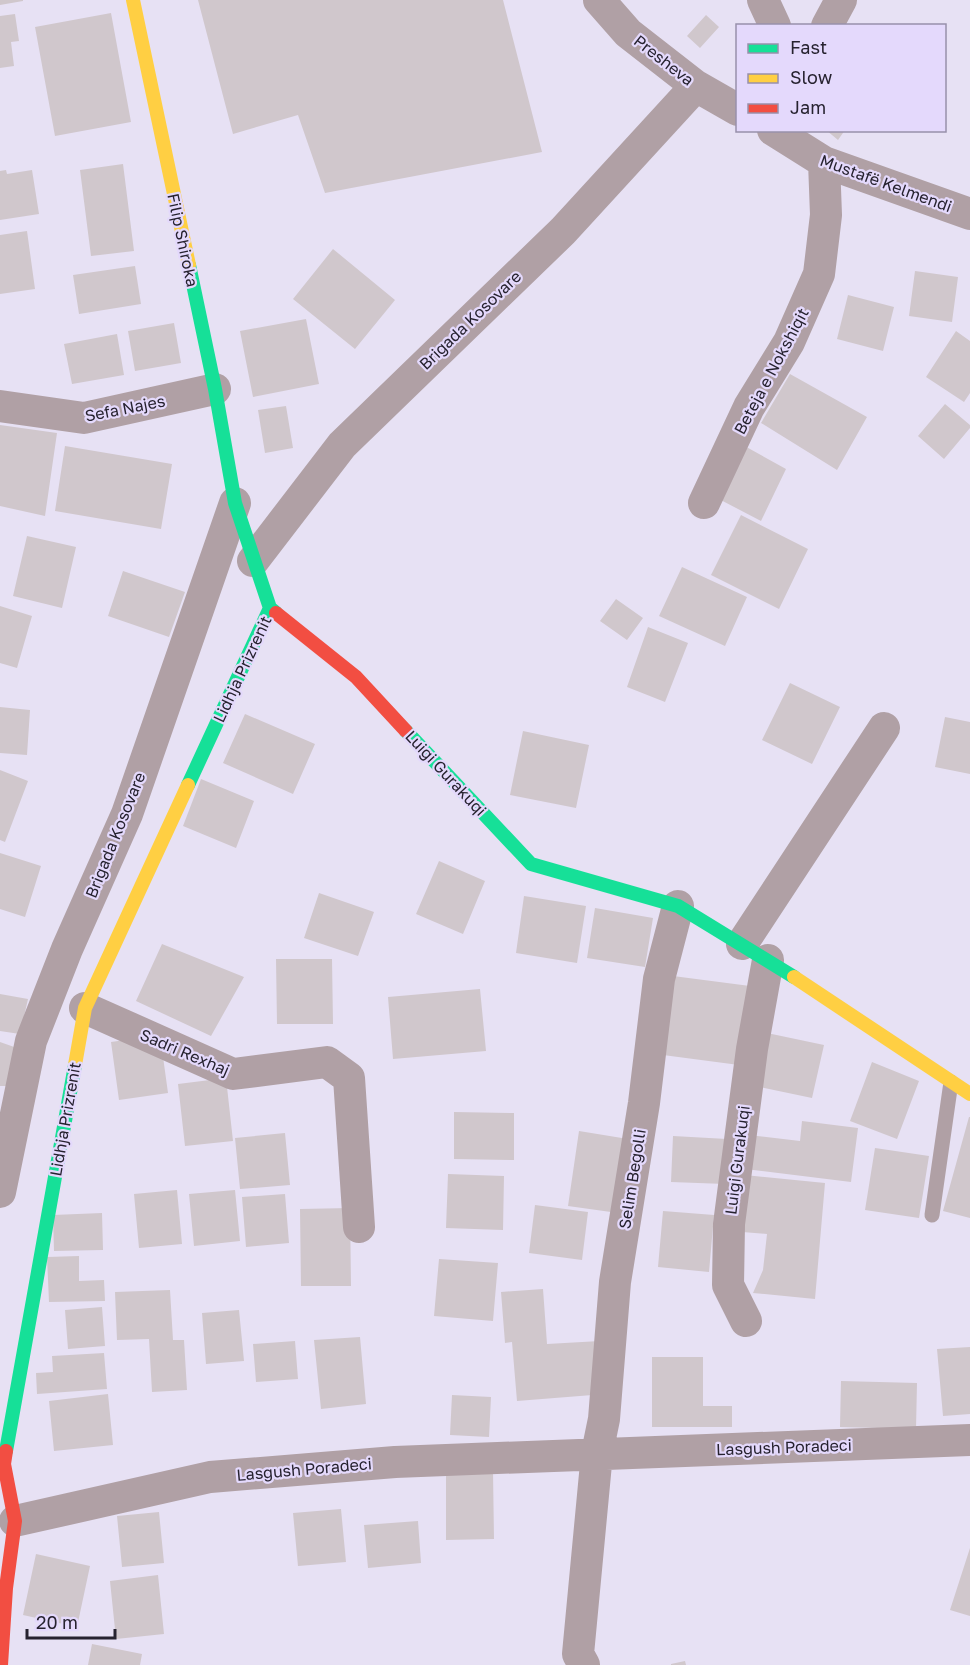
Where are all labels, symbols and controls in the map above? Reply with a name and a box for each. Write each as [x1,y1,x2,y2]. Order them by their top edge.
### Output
legend [736,24,946,132]
street label: Presheva [630,30,698,90]
text: Fast [790,36,827,58]
text: Slow [790,66,833,88]
text: Jam [790,96,826,118]
street label: Mustafë Kelmendi [817,150,955,216]
street label: Filip Shiroka [163,191,203,289]
street label: Brigada Kosovare [415,266,525,374]
street label: Beteja e Nokshiqit [729,304,813,438]
street label: Sefa Najes [83,390,167,426]
street label: Lidhja Prizrenit [209,612,275,726]
street label: Luigi Gurakuqi [401,726,491,820]
street label: Brigada Kosovare [81,769,149,901]
street label: Sadri Rexhaj [137,1024,233,1080]
street label: Lidhja Prizrenit [45,1060,85,1178]
street label: Luigi Gurakuqi [720,1104,754,1216]
street label: Selim Begolli [614,1128,650,1230]
street label: Lasgush Poradeci [716,1435,852,1459]
street label: Lasgush Poradeci [235,1453,373,1485]
scale bar [27,1602,116,1640]
text: 20 m [36,1611,78,1633]

